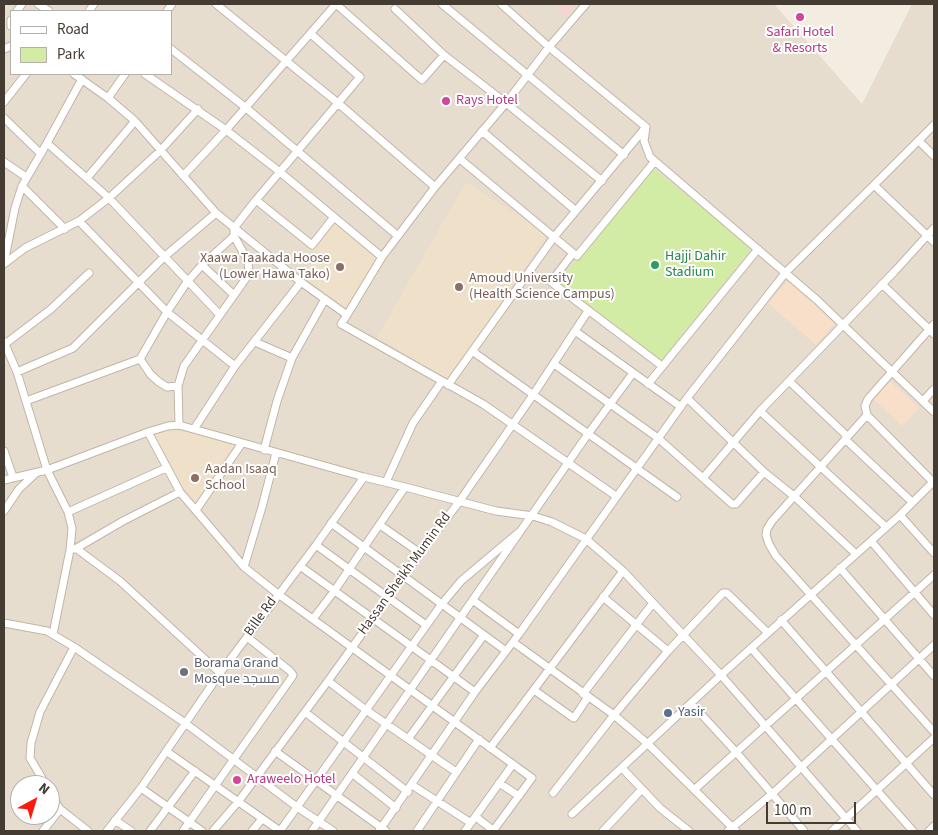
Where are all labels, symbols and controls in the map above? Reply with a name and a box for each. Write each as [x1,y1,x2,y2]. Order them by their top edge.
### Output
legend [10,10,172,75]
marker: Safari Hotel & Resorts [794,11,806,23]
text: Road [57,19,89,40]
place label: Safari Hotel & Resorts [766,25,834,58]
text: Park [57,44,85,65]
place label: Rays Hotel [456,93,518,109]
marker: Rays Hotel [440,95,452,107]
place label: Hajji Dahir Stadium [665,249,726,282]
place label: Xaawa Taakada Hoose (Lower Hawa Tako) [200,251,330,284]
marker: Hajji Dahir Stadium [649,259,661,271]
marker: Xaawa Taakada Hoose (Lower Hawa Tako) [334,261,346,273]
place label: Amoud University (Health Science Campus) [469,271,615,304]
marker: Amoud University (Health Science Campus) [453,281,465,293]
place label: Aadan Isaaq School [205,462,277,494]
marker: Aadan Isaaq School [189,472,201,484]
street label: Hassan Sheikh Mumin Rd [355,510,455,638]
street label: Bille Rd [241,594,281,640]
place label: Borama Grand Mosque مسجد [194,656,280,689]
marker: Borama Grand Mosque مسجد [178,666,190,678]
place label: Yasir [678,705,705,721]
marker: Yasir [662,707,674,719]
place label: Araweelo Hotel [247,772,336,788]
marker: Araweelo Hotel [231,774,243,786]
north arrow [10,775,60,825]
text: N [34,778,54,800]
scale bar [768,792,858,824]
text: 100 m [774,800,812,821]

